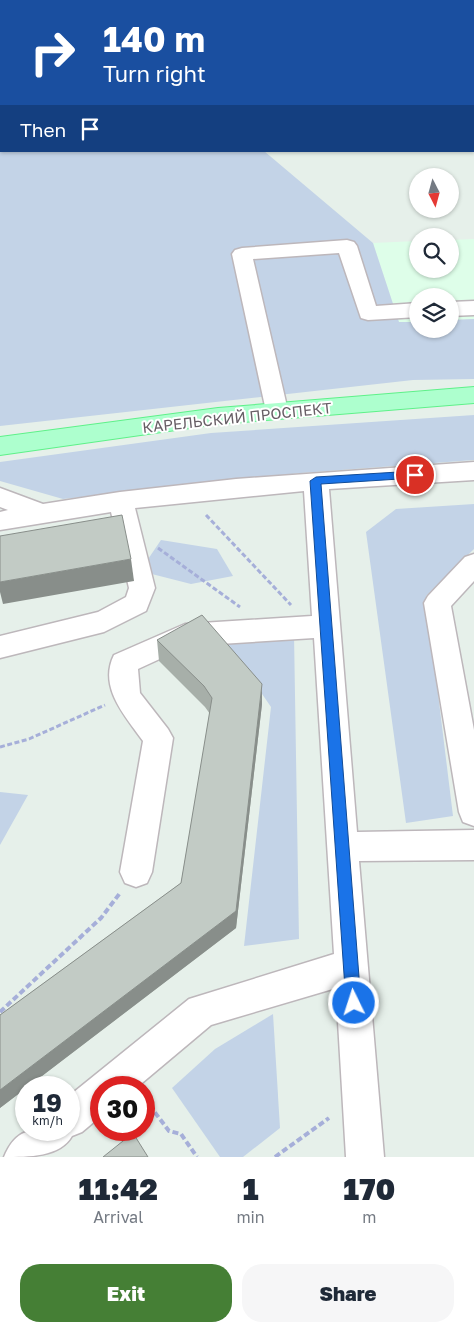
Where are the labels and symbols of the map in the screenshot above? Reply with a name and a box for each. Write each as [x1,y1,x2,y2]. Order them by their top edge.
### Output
north arrow [409,168,459,218]
street label: КАРЕЛЬСКИЙ ПРОСПЕКТ [141,398,333,436]
pin [394,454,436,496]
position arrow [327,976,379,1028]
speed limit sign: 30 [90,1076,155,1141]

